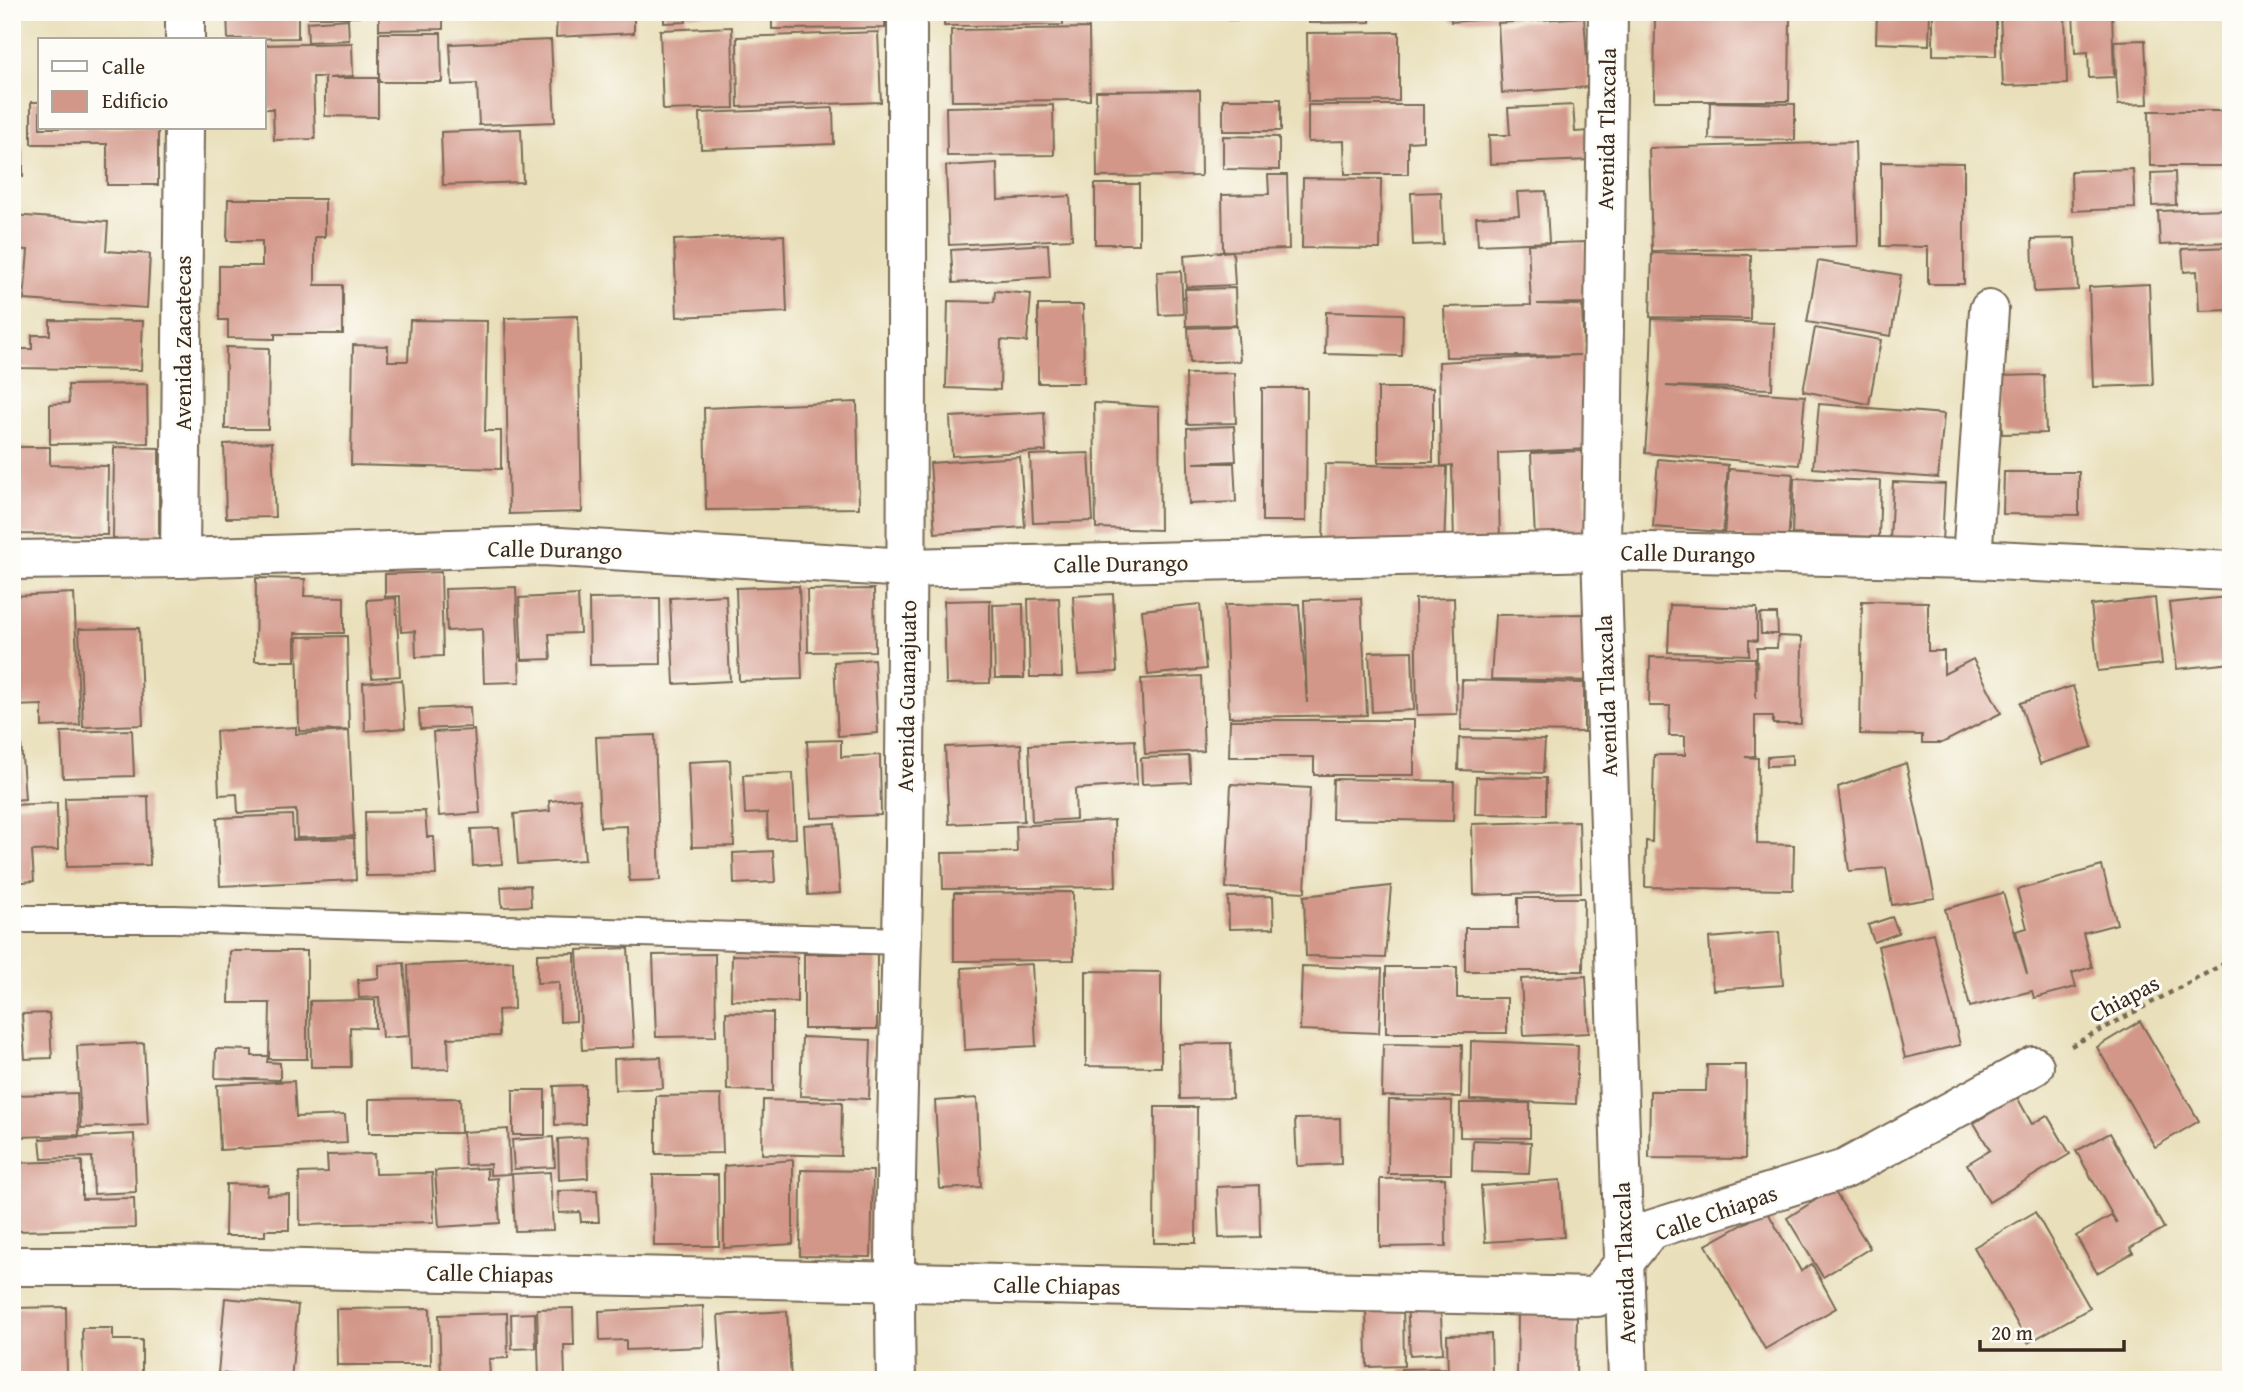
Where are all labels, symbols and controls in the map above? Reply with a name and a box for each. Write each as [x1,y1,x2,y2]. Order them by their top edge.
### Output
legend [38,38,266,130]
street label: Avenida Tlaxcala [1588,47,1624,210]
text: Calle [102,51,145,82]
text: Edificio [102,85,168,116]
street label: Avenida Zacatecas [166,255,199,431]
street label: Calle Durango [487,531,623,567]
street label: Calle Durango [1620,535,1756,571]
street label: Calle Durango [1053,545,1189,581]
street label: Avenida Guanajuato [888,600,924,792]
street label: Avenida Tlaxcala [1587,614,1625,778]
street label: Chiapas [2083,966,2165,1030]
street label: Calle Chiapas [1650,1176,1782,1248]
street label: Avenida Tlaxcala [1605,1181,1643,1345]
street label: Calle Chiapas [426,1255,554,1291]
street label: Calle Chiapas [993,1267,1121,1303]
scale bar [1980,1308,2124,1352]
text: 20 m [1991,1317,2033,1348]

